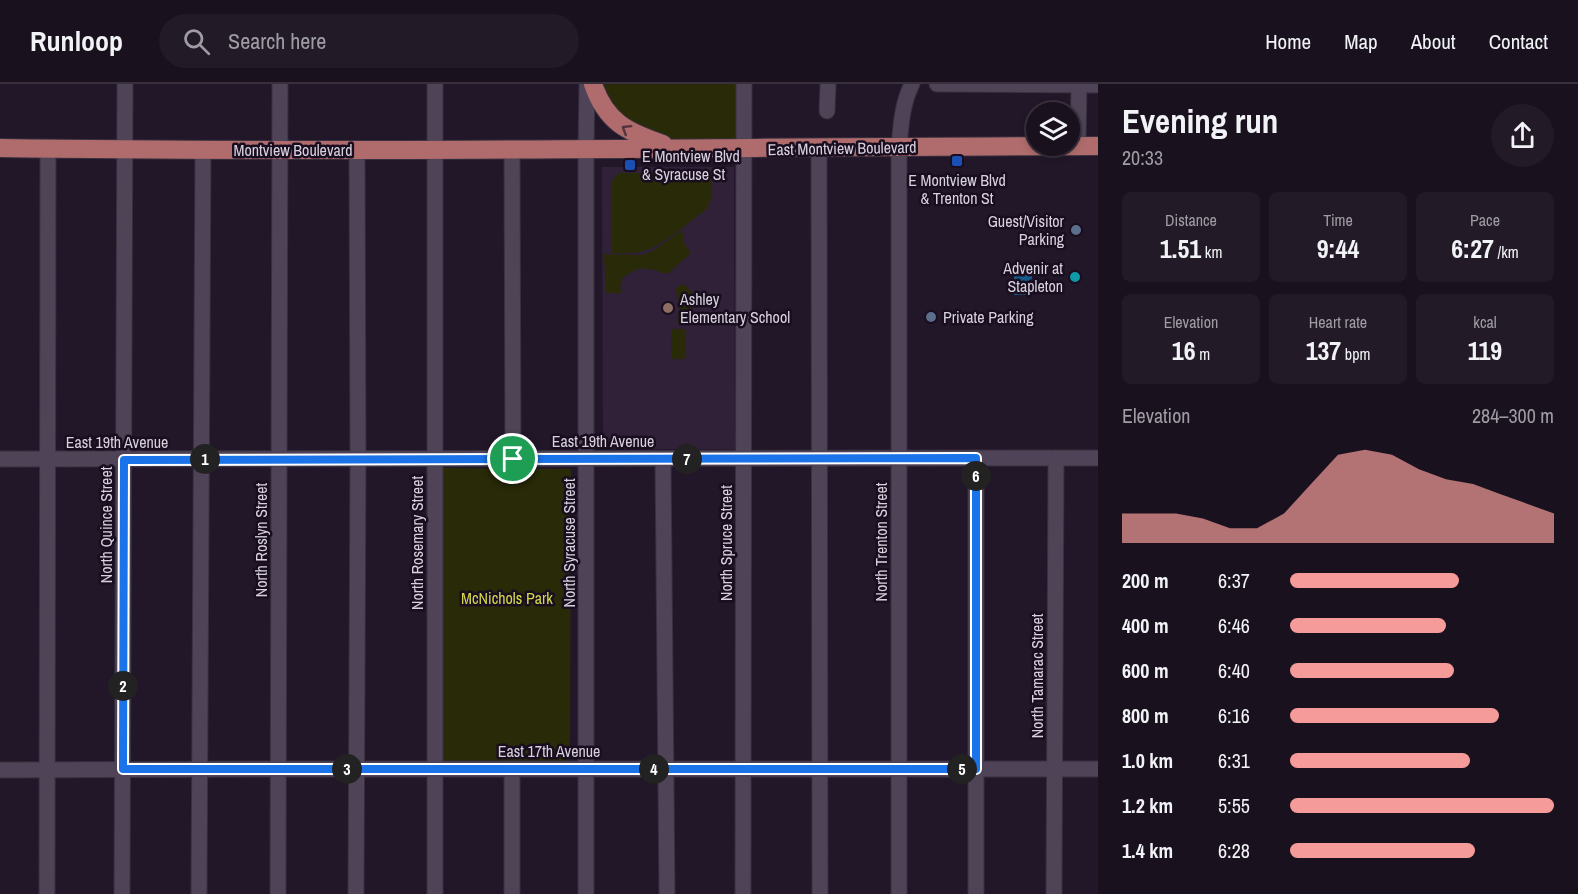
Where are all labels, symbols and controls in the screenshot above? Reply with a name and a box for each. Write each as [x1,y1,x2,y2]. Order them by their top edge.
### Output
search box [159,14,579,68]
text: Runloop [30,22,123,60]
icon: search [180,25,213,58]
text: Search here [228,26,326,56]
text: Home [1265,27,1311,56]
text: Map [1344,27,1378,56]
text: About [1411,27,1456,56]
text: Contact [1489,27,1548,56]
text: Evening run [1122,99,1278,143]
map controls [1026,102,1080,156]
button: layers [1026,102,1080,156]
button: share [1491,104,1554,167]
one-way arrow [622,124,632,136]
street label: East Montview Boulevard [767,136,917,160]
street label: Montview Boulevard [234,139,352,161]
text: 20:33 [1122,144,1163,171]
place label: E Montview Blvd & Syracuse St [642,145,740,185]
marker: E Montview Blvd & Trenton St [950,154,964,168]
marker: E Montview Blvd & Syracuse St [623,158,637,172]
place label: E Montview Blvd & Trenton St [908,169,1006,209]
text: Distance [1165,209,1217,231]
text: Time [1323,209,1353,231]
text: Pace [1470,209,1500,231]
place label: Guest/Visitor Parking [988,210,1065,250]
marker: Guest/Visitor Parking [1069,223,1083,237]
text: 1.51 [1160,231,1201,266]
text: 9:44 [1317,231,1359,266]
text: 6:27 [1451,231,1494,266]
text: km [1201,241,1222,263]
text: /km [1494,241,1519,263]
place label: Advenir at Stapleton [1002,257,1063,297]
marker: Advenir at Stapleton [1068,270,1082,284]
place label: Ashley Elementary School [679,288,790,328]
marker: Ashley Elementary School [661,301,675,315]
place label: Private Parking [943,306,1034,328]
marker: Private Parking [924,310,938,324]
text: Elevation [1164,311,1218,333]
text: Heart rate [1309,311,1367,333]
text: kcal [1473,311,1497,333]
text: 16 [1172,333,1196,368]
text: 137 [1306,333,1341,368]
text: 119 [1468,333,1502,368]
text: m [1196,343,1210,365]
text: bpm [1341,343,1370,365]
text: Elevation [1122,402,1190,429]
text: 284–300 m [1472,402,1554,429]
street label: East 19th Avenue [552,430,654,452]
street label: East 19th Avenue [66,431,168,453]
pin [487,433,538,484]
icon: arrive [496,442,529,475]
pin: 1 [190,444,220,474]
pin: 7 [672,444,702,474]
text: 1 [201,448,209,470]
text: 7 [683,448,691,470]
pin: 6 [961,461,991,491]
text: 6 [972,465,980,487]
street label: North Quince Street [95,466,117,583]
street label: North Rosemary Street [406,476,428,610]
street label: North Syracuse Street [558,478,580,608]
street label: North Roslyn Street [250,482,272,597]
street label: North Trenton Street [870,482,892,601]
street label: North Spruce Street [715,485,737,601]
text: 200 m [1122,567,1169,594]
text: 6:37 [1218,567,1250,594]
park label: McNichols Park [461,587,553,609]
text: 400 m [1122,612,1169,639]
text: 6:46 [1218,612,1250,639]
street label: North Tamarac Street [1026,613,1048,738]
text: 600 m [1122,657,1169,684]
text: 6:40 [1218,657,1250,684]
pin: 2 [108,671,138,701]
text: 2 [119,675,127,697]
text: 800 m [1122,702,1169,729]
text: 6:16 [1218,702,1250,729]
street label: East 17th Avenue [498,740,600,762]
text: 1.0 km [1122,747,1173,774]
text: 6:31 [1218,747,1250,774]
pin: 3 [332,754,362,784]
pin: 4 [639,754,669,784]
pin: 5 [947,754,977,784]
text: 3 [343,758,351,780]
text: 4 [650,758,658,780]
text: 5 [958,758,966,780]
text: 1.2 km [1122,792,1173,819]
text: 5:55 [1218,792,1250,819]
text: 1.4 km [1122,837,1173,864]
text: 6:28 [1218,837,1250,864]

